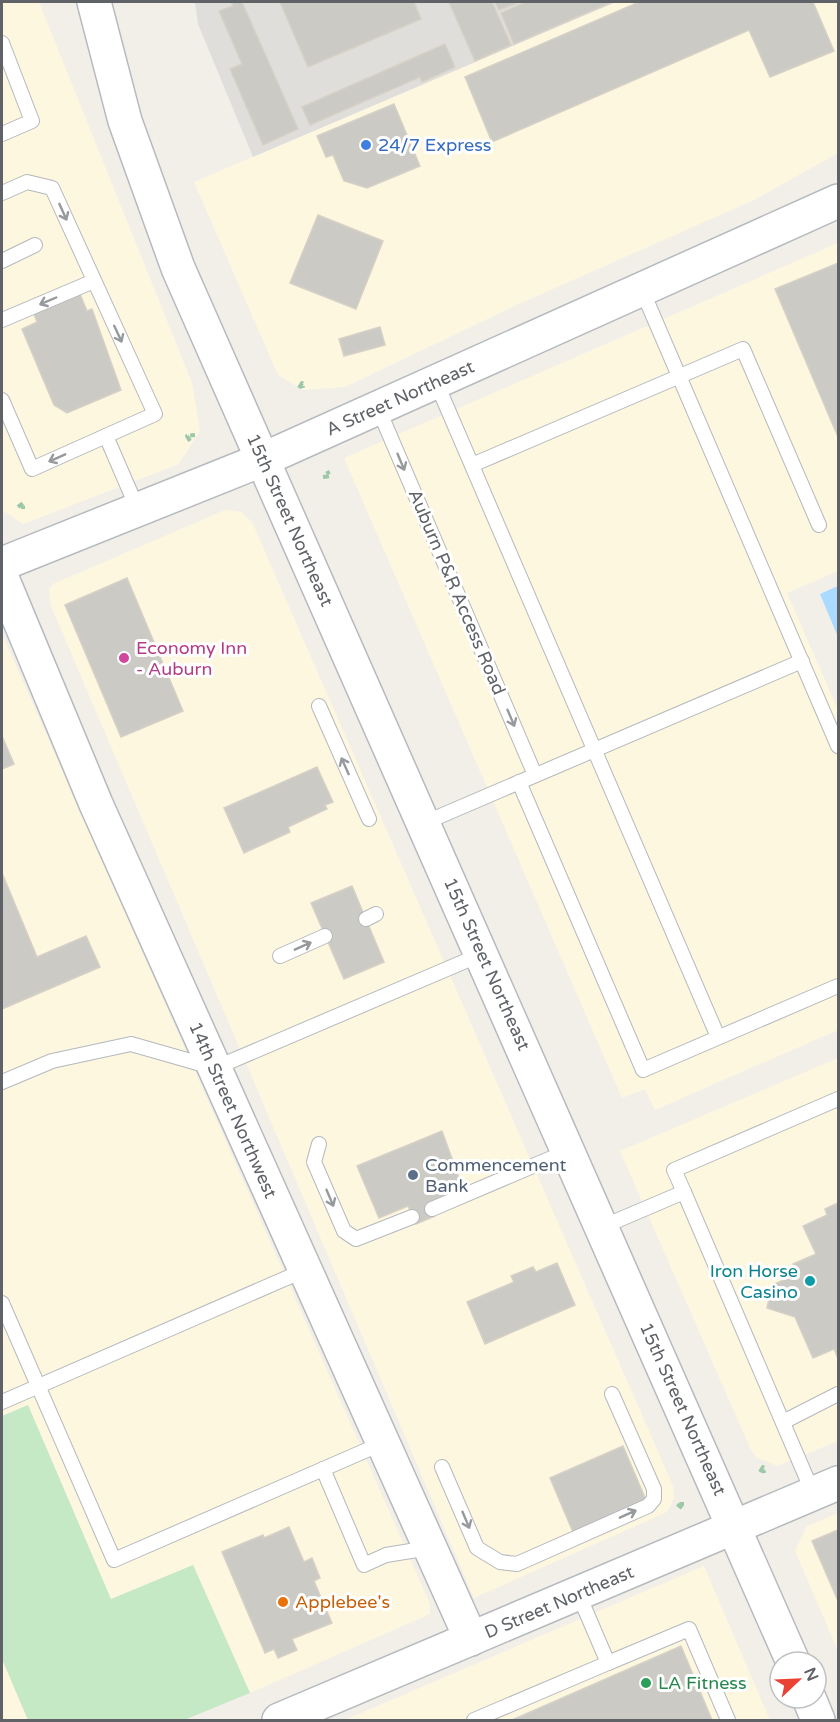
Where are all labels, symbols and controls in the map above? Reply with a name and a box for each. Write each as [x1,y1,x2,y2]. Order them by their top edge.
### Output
place label: 24/7 Express [378,134,491,156]
marker: 24/7 Express [359,138,373,152]
one-way arrow [57,202,69,220]
one-way arrow [39,295,57,307]
one-way arrow [113,325,125,343]
street label: A Street Northeast [323,355,478,441]
street label: 15th Street Northeast [242,430,338,610]
one-way arrow [396,452,407,471]
one-way arrow [48,453,66,464]
street label: Auburn P&R Access Road [404,486,510,698]
place label: Economy Inn - Auburn [136,637,247,680]
marker: Economy Inn - Auburn [117,651,131,665]
one-way arrow [506,709,517,727]
one-way arrow [339,757,351,775]
street label: 15th Street Northeast [439,874,535,1054]
one-way arrow [293,940,311,952]
street label: 14th Street Northwest [184,1018,282,1202]
place label: Commencement Bank [425,1154,567,1197]
marker: Commencement Bank [406,1168,420,1182]
one-way arrow [325,1189,336,1207]
place label: Iron Horse Casino [710,1260,798,1303]
marker: Iron Horse Casino [803,1274,817,1288]
street label: 15th Street Northeast [635,1319,731,1499]
one-way arrow [618,1508,636,1520]
one-way arrow [460,1511,472,1529]
street label: D Street Northeast [481,1561,637,1643]
place label: Applebee's [295,1591,390,1613]
marker: Applebee's [276,1595,290,1609]
north arrow [768,1650,828,1710]
text: N [799,1665,823,1684]
place label: LA Fitness [658,1672,747,1694]
marker: LA Fitness [639,1676,653,1690]

